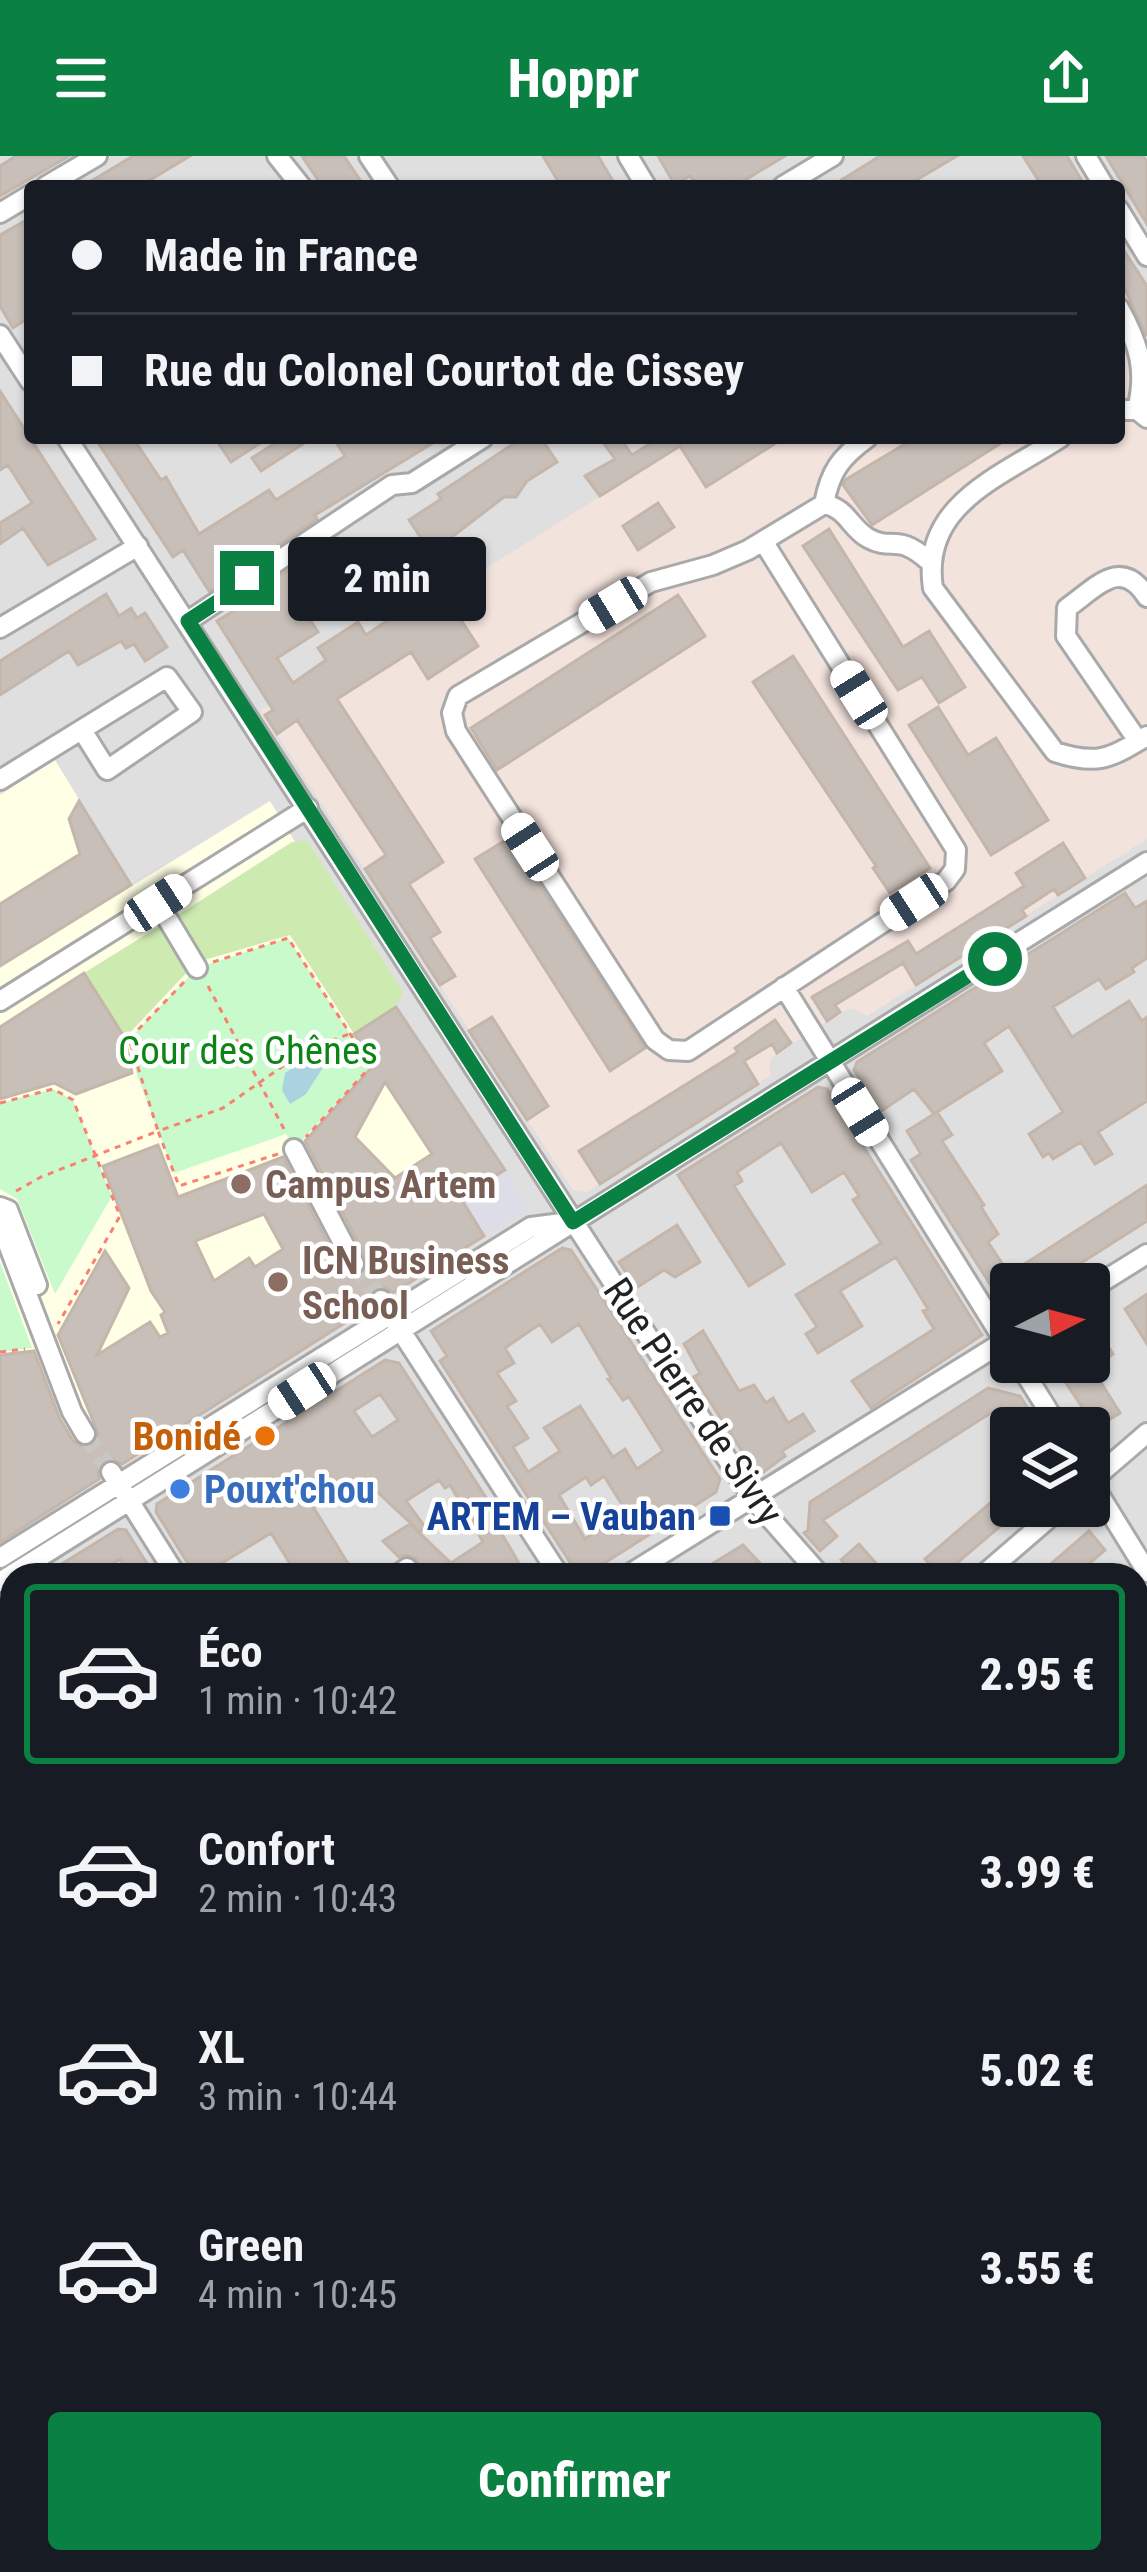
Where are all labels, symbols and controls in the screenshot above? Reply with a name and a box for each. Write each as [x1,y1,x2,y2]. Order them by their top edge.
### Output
icon: menu [48,45,114,111]
icon: share [1033,45,1099,111]
text: Hoppr [508,47,639,110]
text: Made in France [144,229,418,282]
text: Rue du Colonel Courtot de Cissey [144,344,744,397]
callout: 2 min [289,536,487,620]
route end [220,551,274,605]
text: 2 min [344,556,430,602]
car [573,571,653,639]
car [825,655,893,735]
car [495,807,565,887]
car [874,867,954,937]
car [118,868,198,938]
route start [968,932,1022,986]
park label: Cour des Chênes [118,1028,378,1074]
car [826,1072,894,1152]
place label: Campus Artem [265,1162,496,1208]
marker: Campus Artem [228,1171,254,1197]
place label: ICN Business School [302,1238,510,1329]
north arrow [990,1263,1110,1383]
map controls [990,1263,1110,1527]
marker: ICN Business School [265,1269,291,1295]
street label: Rue Pierre de Sivry [594,1270,793,1533]
car [262,1356,342,1426]
button: layers [990,1407,1110,1527]
place label: Bonidé [133,1414,241,1460]
marker: Bonidé [252,1423,278,1449]
place label: Pouxt'chou [204,1467,375,1513]
marker: Pouxt'chou [167,1476,193,1502]
place label: ARTEM – Vauban [427,1494,696,1540]
marker: ARTEM – Vauban [707,1503,733,1529]
icon: car [54,1620,162,1728]
text: Éco [198,1625,263,1678]
text: 2.95 € [980,1648,1095,1701]
text: 1 min · 10:42 [198,1678,397,1724]
icon: car [54,1818,162,1926]
text: Confort [198,1823,335,1876]
text: 3.99 € [980,1846,1095,1899]
text: 2 min · 10:43 [198,1876,397,1922]
icon: car [54,2016,162,2124]
text: XL [198,2021,245,2074]
text: 5.02 € [980,2044,1095,2097]
text: 3 min · 10:44 [198,2074,397,2120]
icon: car [54,2214,162,2322]
text: Green [198,2219,304,2272]
text: 3.55 € [980,2242,1095,2295]
text: 4 min · 10:45 [198,2272,397,2318]
button: Confirmer [48,2412,1101,2550]

